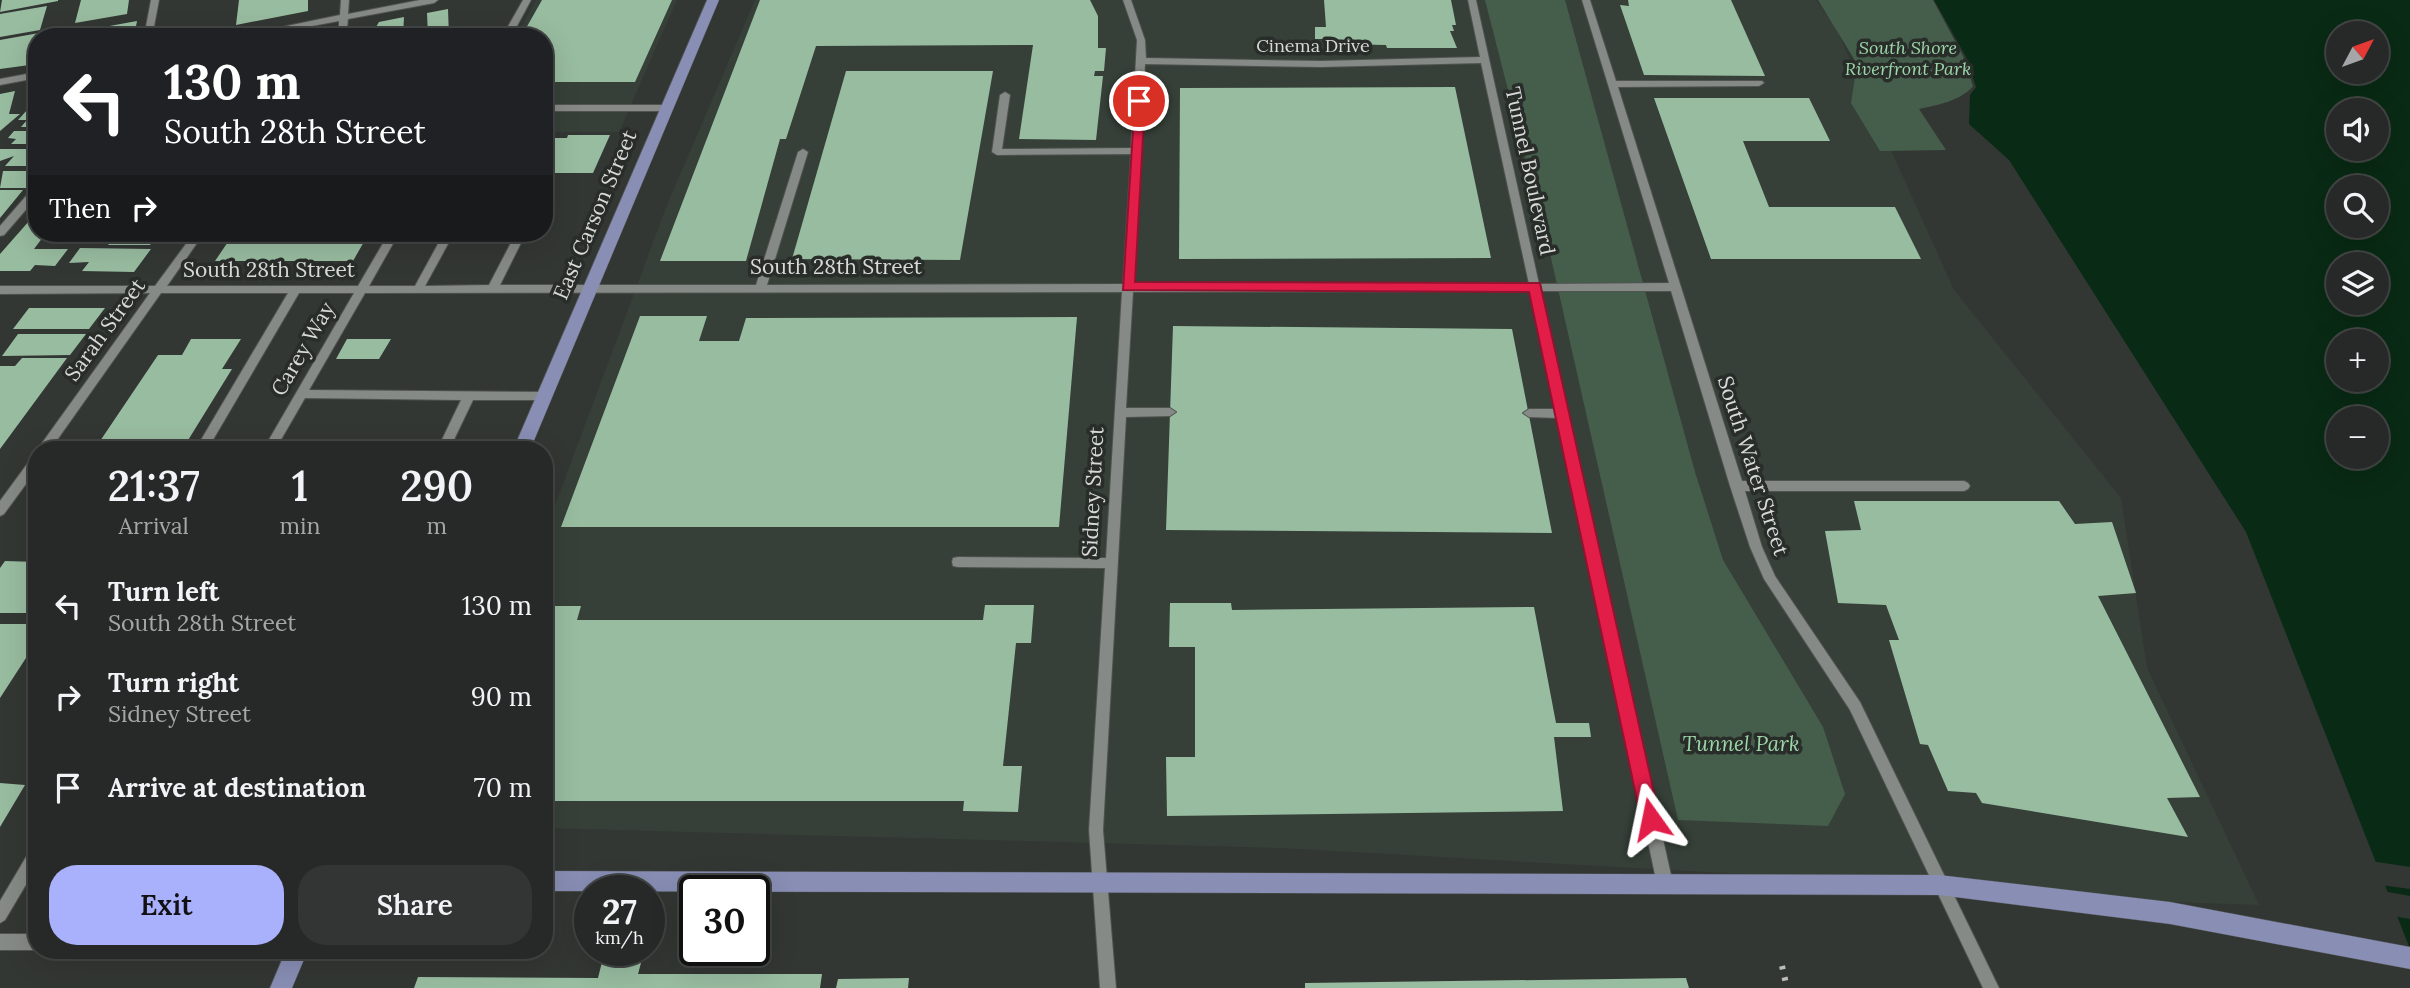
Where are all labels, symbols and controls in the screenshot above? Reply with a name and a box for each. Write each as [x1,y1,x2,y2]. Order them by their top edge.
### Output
north arrow [2326,21,2389,84]
map controls [2326,21,2389,469]
street label: Cinema Drive [1256,34,1370,57]
park label: South Shore Riverfront Park [1845,36,1971,80]
text: 130 m [164,50,300,112]
icon: left [49,56,140,147]
pin [1109,71,1169,131]
icon: arrive [1120,82,1158,120]
street label: Tunnel Boulevard [1499,84,1562,258]
button: sound [2326,98,2389,161]
text: South 28th Street [164,111,426,152]
street label: East Carson Street [547,125,643,304]
button: search [2326,175,2389,238]
icon: right [125,189,163,227]
text: Then [49,192,111,225]
button: layers [2326,252,2389,315]
street label: South 28th Street [750,253,923,280]
street label: South 28th Street [183,256,356,283]
street label: Sarah Street [58,272,151,386]
street label: Carey Way [265,297,340,401]
button: + [2326,329,2389,392]
street label: South Water Street [1712,373,1796,560]
button: − [2326,406,2389,469]
street label: Sidney Street [1076,425,1109,558]
text: 21:37 [108,459,200,513]
text: 1 [292,459,308,513]
text: 290 [400,459,473,513]
text: Arrival [119,511,189,540]
text: min [279,511,320,540]
text: m [426,511,447,540]
text: Turn left [108,575,219,608]
icon: left [49,587,87,625]
text: 130 m [462,589,532,622]
text: South 28th Street [108,608,296,637]
text: Turn right [108,666,239,699]
icon: right [49,678,87,716]
text: 90 m [471,680,532,713]
text: Sidney Street [108,699,251,728]
park label: Tunnel Park [1682,730,1800,757]
icon: arrive [49,769,87,807]
text: Arrive at destination [108,771,366,804]
text: 70 m [474,771,532,804]
position arrow [1614,782,1688,856]
button: Exit [49,865,284,945]
button: Share [298,865,532,945]
speed limit sign: 30 [679,875,770,966]
text: 27 [602,889,637,934]
text: km/h [595,926,644,949]

